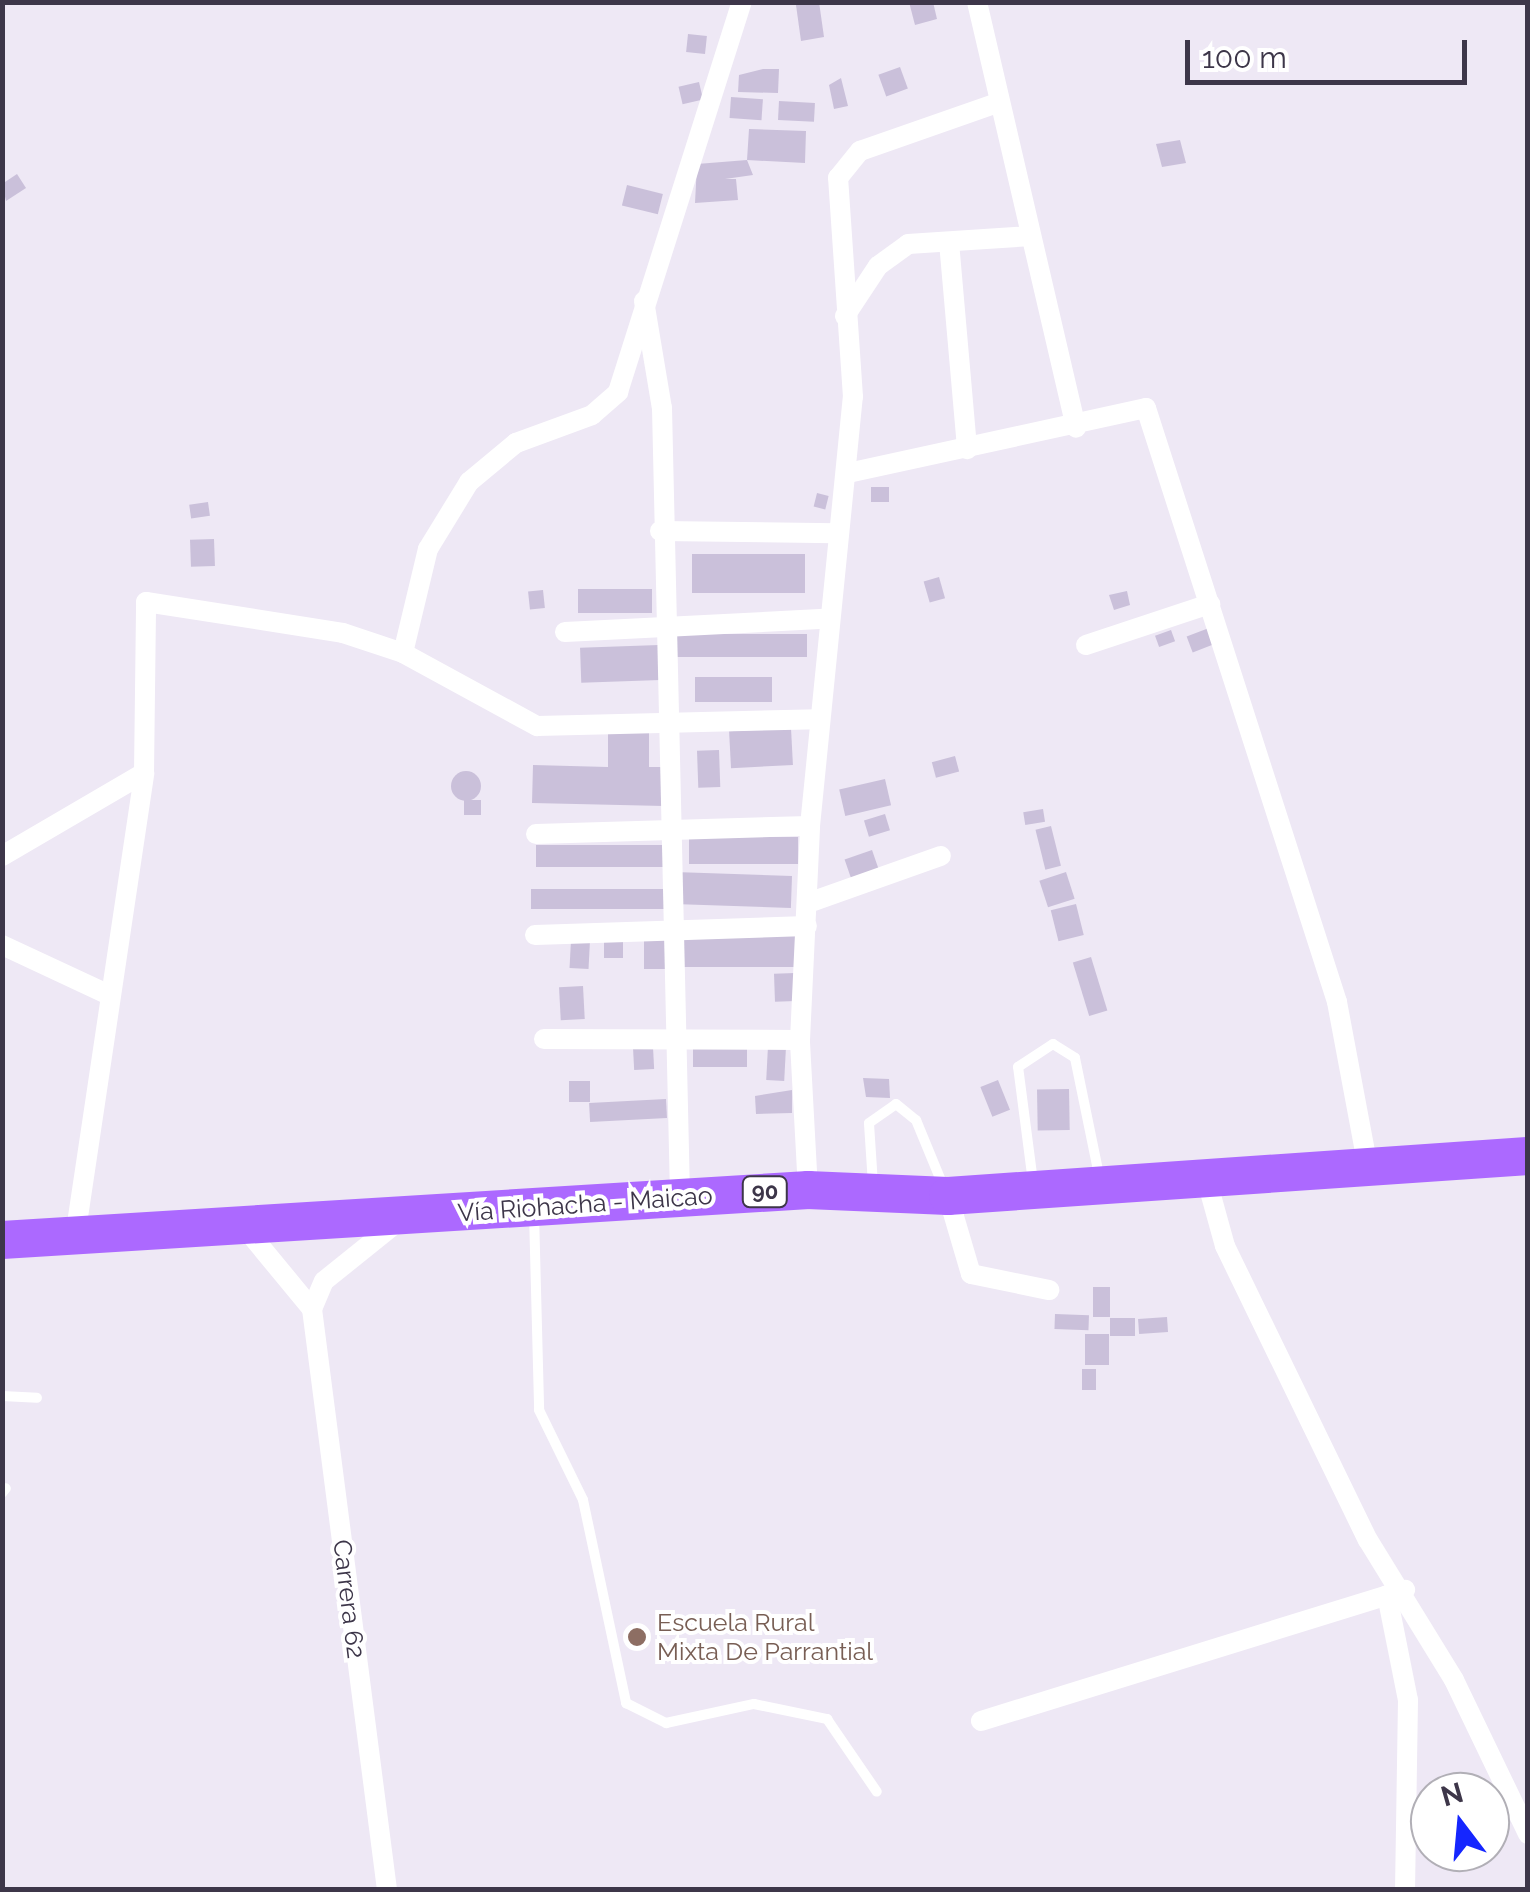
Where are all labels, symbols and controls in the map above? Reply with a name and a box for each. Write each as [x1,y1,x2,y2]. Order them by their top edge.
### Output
scale bar [1190,20,1472,82]
text: 100 m [1202,40,1287,75]
road number: 90 [740,1175,790,1209]
street label: Vía Riohacha - Maicao [457,1180,713,1228]
street label: Carrera 62 [327,1538,371,1660]
place label: Escuela Rural Mixta De Parrantial [657,1608,873,1667]
marker: Escuela Rural Mixta De Parrantial [626,1626,648,1648]
north arrow [1410,1772,1510,1872]
text: N [1437,1776,1467,1813]

